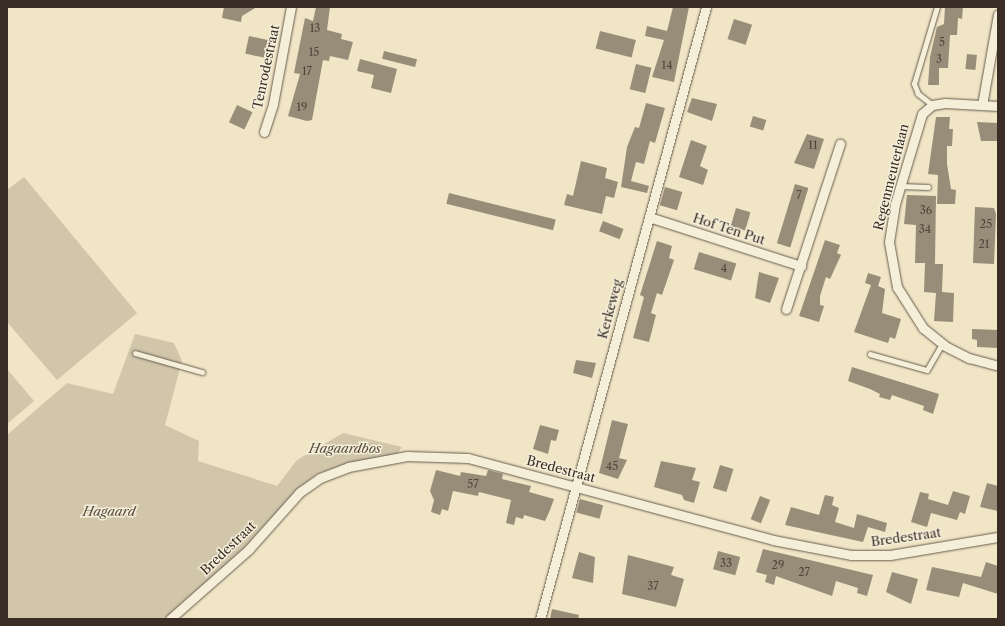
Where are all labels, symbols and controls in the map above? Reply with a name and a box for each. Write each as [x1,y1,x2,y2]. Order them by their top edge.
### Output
house number: 13 [310,21,320,35]
street label: Tenrodestraat [249,23,283,111]
house number: 5 [939,35,945,49]
house number: 15 [309,45,319,59]
house number: 3 [936,52,942,66]
house number: 14 [662,58,672,72]
house number: 17 [302,64,312,78]
house number: 19 [296,100,308,114]
street label: Regenmeuterlaan [870,122,912,232]
house number: 11 [808,138,818,152]
house number: 7 [796,188,802,202]
house number: 36 [920,203,932,217]
street label: Hof Ten Put [691,210,767,248]
house number: 25 [980,217,992,231]
house number: 34 [919,222,931,236]
house number: 21 [979,237,989,251]
house number: 4 [721,261,727,275]
street label: Kerkeweg [595,277,625,341]
park label: Hagaardbos [309,440,381,456]
street label: Bredestraat [525,452,597,486]
house number: 45 [606,459,618,473]
house number: 57 [467,477,479,491]
park label: Hagaard [83,503,135,519]
street label: Bredestraat [197,518,259,578]
street label: Bredestraat [870,524,942,550]
house number: 33 [720,556,732,570]
house number: 29 [772,558,784,572]
house number: 27 [798,565,810,579]
house number: 37 [647,579,659,593]

